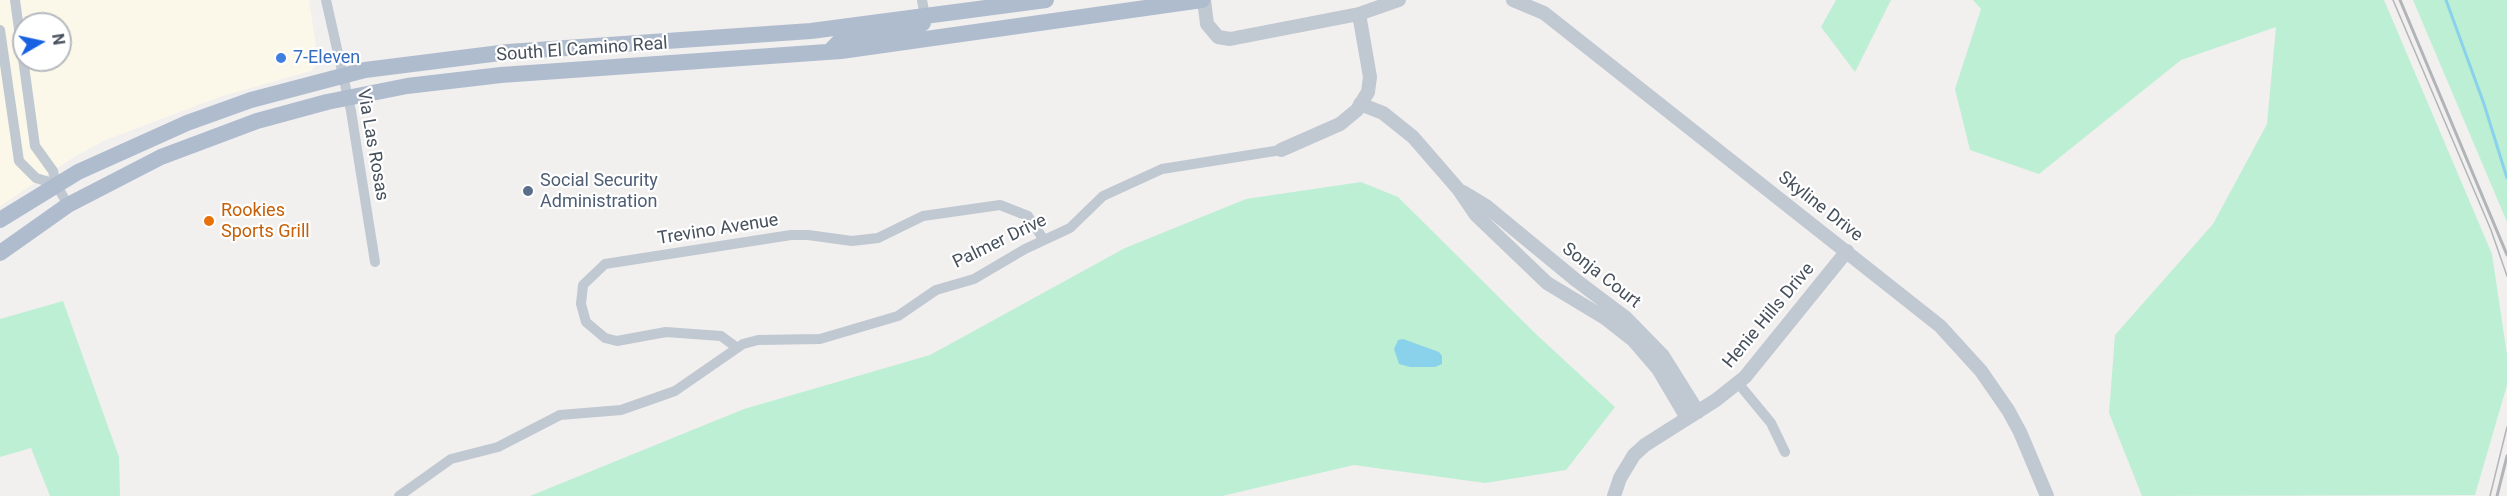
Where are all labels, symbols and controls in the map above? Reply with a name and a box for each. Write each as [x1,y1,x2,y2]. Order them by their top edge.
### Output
north arrow [12,12,72,72]
text: N [48,32,69,46]
street label: South El Camino Real [496,33,668,67]
place label: 7-Eleven [293,47,360,69]
marker: 7-Eleven [274,51,288,65]
street label: Via Las Rosas [352,87,392,203]
street label: Skyline Drive [1773,167,1867,247]
place label: Social Security Administration [540,170,658,213]
marker: Social Security Administration [521,184,535,198]
place label: Rookies Sports Grill [221,200,310,242]
street label: Trevino Avenue [656,210,780,250]
street label: Palmer Drive [950,210,1050,274]
marker: Rookies Sports Grill [202,214,216,228]
street label: Sonja Court [1557,239,1645,313]
street label: Henie Hills Drive [1719,259,1819,373]

